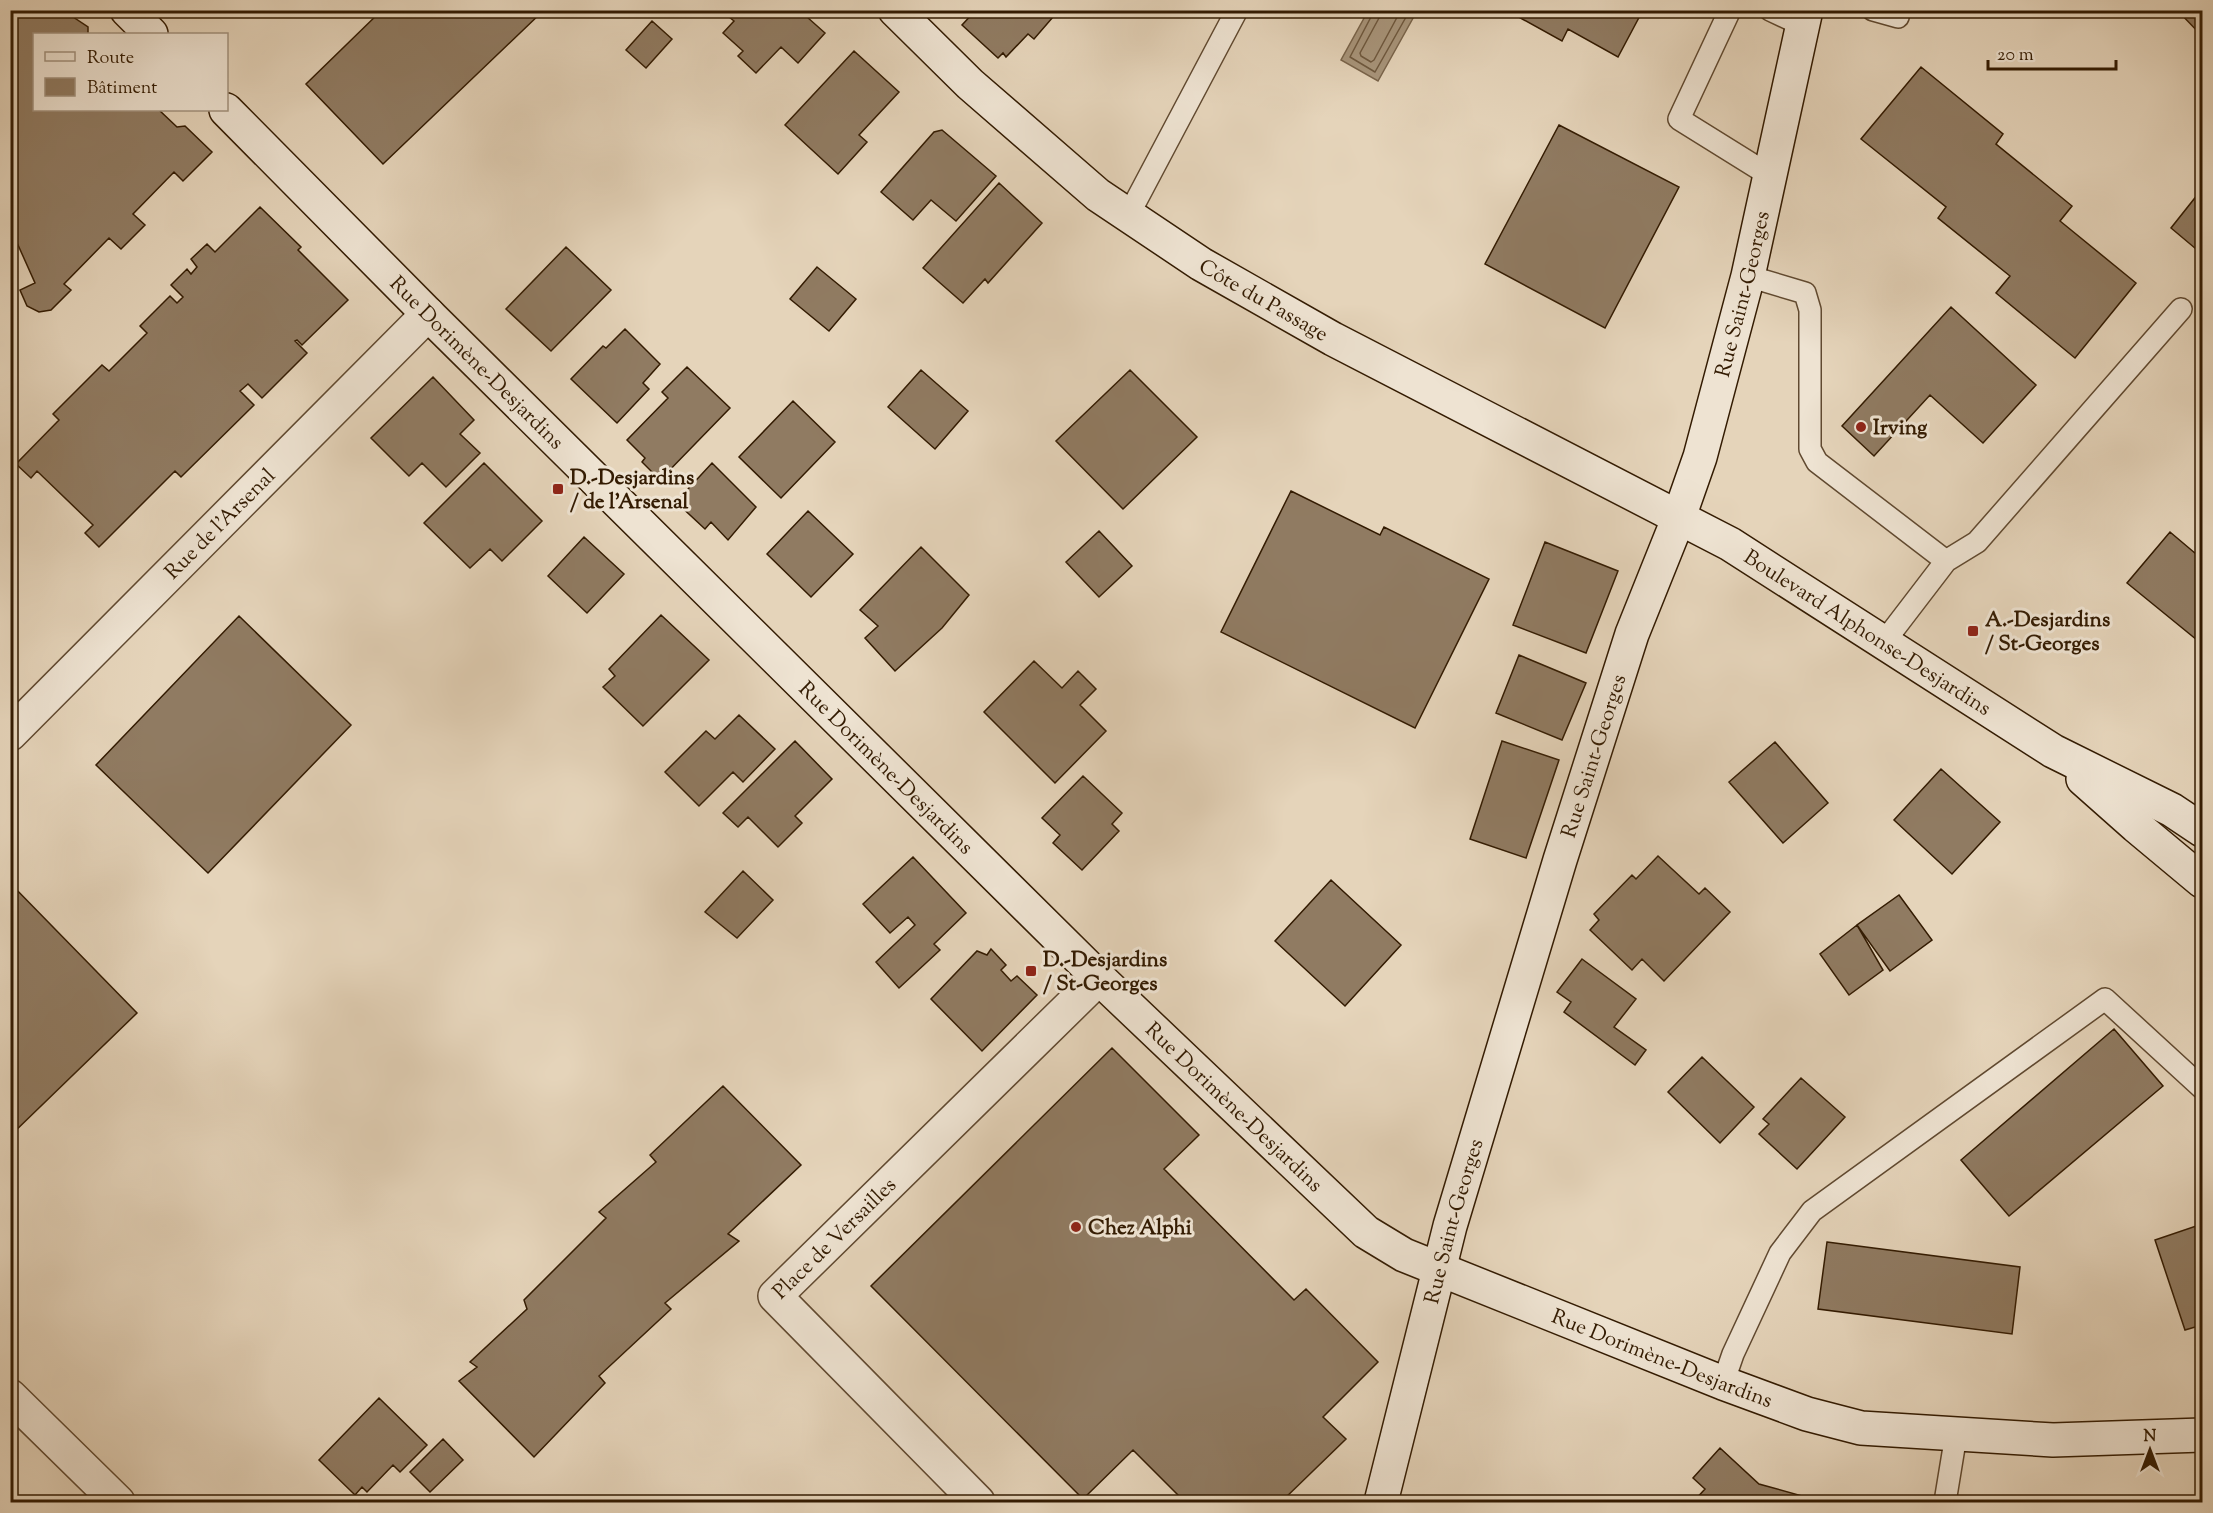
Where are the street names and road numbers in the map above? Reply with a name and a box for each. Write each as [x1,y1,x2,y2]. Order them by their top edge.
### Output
street label: Rue Saint-Georges [1709,208,1779,381]
street label: Côte du Passage [1193,253,1333,350]
street label: Rue Dorimène-Desjardins [382,270,570,457]
street label: Rue de l'Arsenal [159,462,283,587]
street label: Boulevard Alphonse-Desjardins [1737,543,1996,724]
street label: Rue Saint-Georges [1555,671,1635,842]
street label: Rue Dorimène-Desjardins [791,676,979,862]
street label: Rue Dorimène-Desjardins [1137,1016,1329,1200]
street label: Rue Saint-Georges [1418,1136,1492,1307]
street label: Place de Versailles [767,1172,904,1307]
street label: Rue Dorimène-Desjardins [1546,1303,1776,1417]

